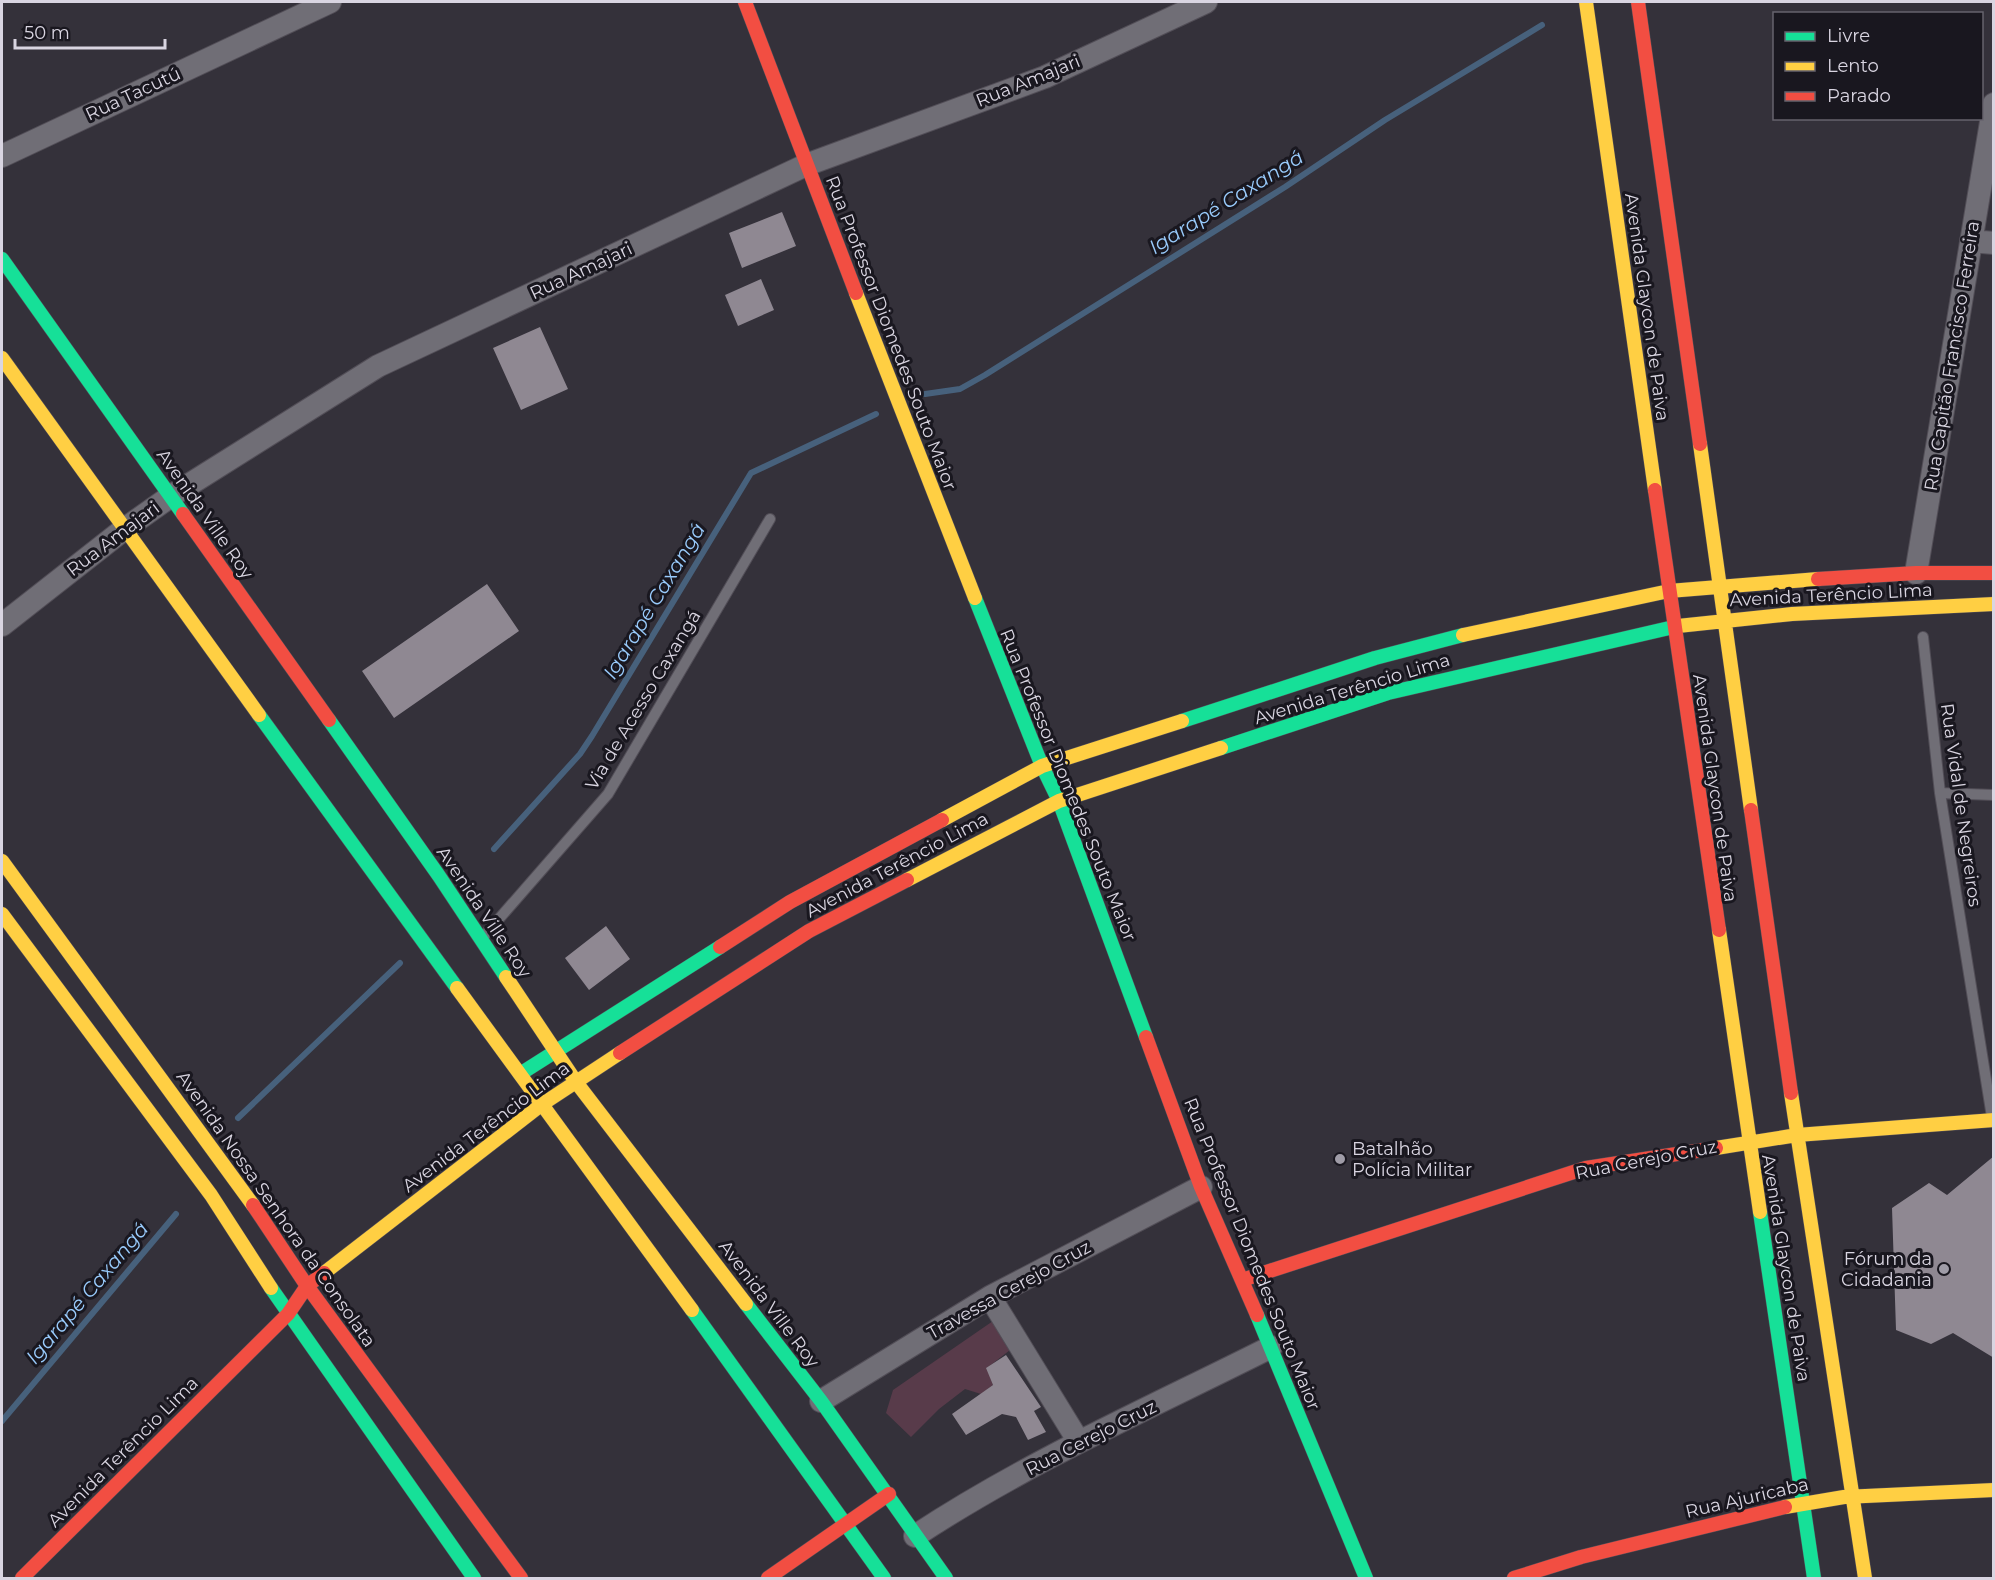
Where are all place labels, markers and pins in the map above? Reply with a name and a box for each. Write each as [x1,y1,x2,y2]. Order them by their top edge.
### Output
place label: Batalhão Polícia Militar [1352,1138,1472,1181]
marker: Batalhão Polícia Militar [1333,1152,1347,1166]
place label: Fórum da Cidadania [1841,1248,1932,1291]
marker: Fórum da Cidadania [1937,1262,1951,1276]

